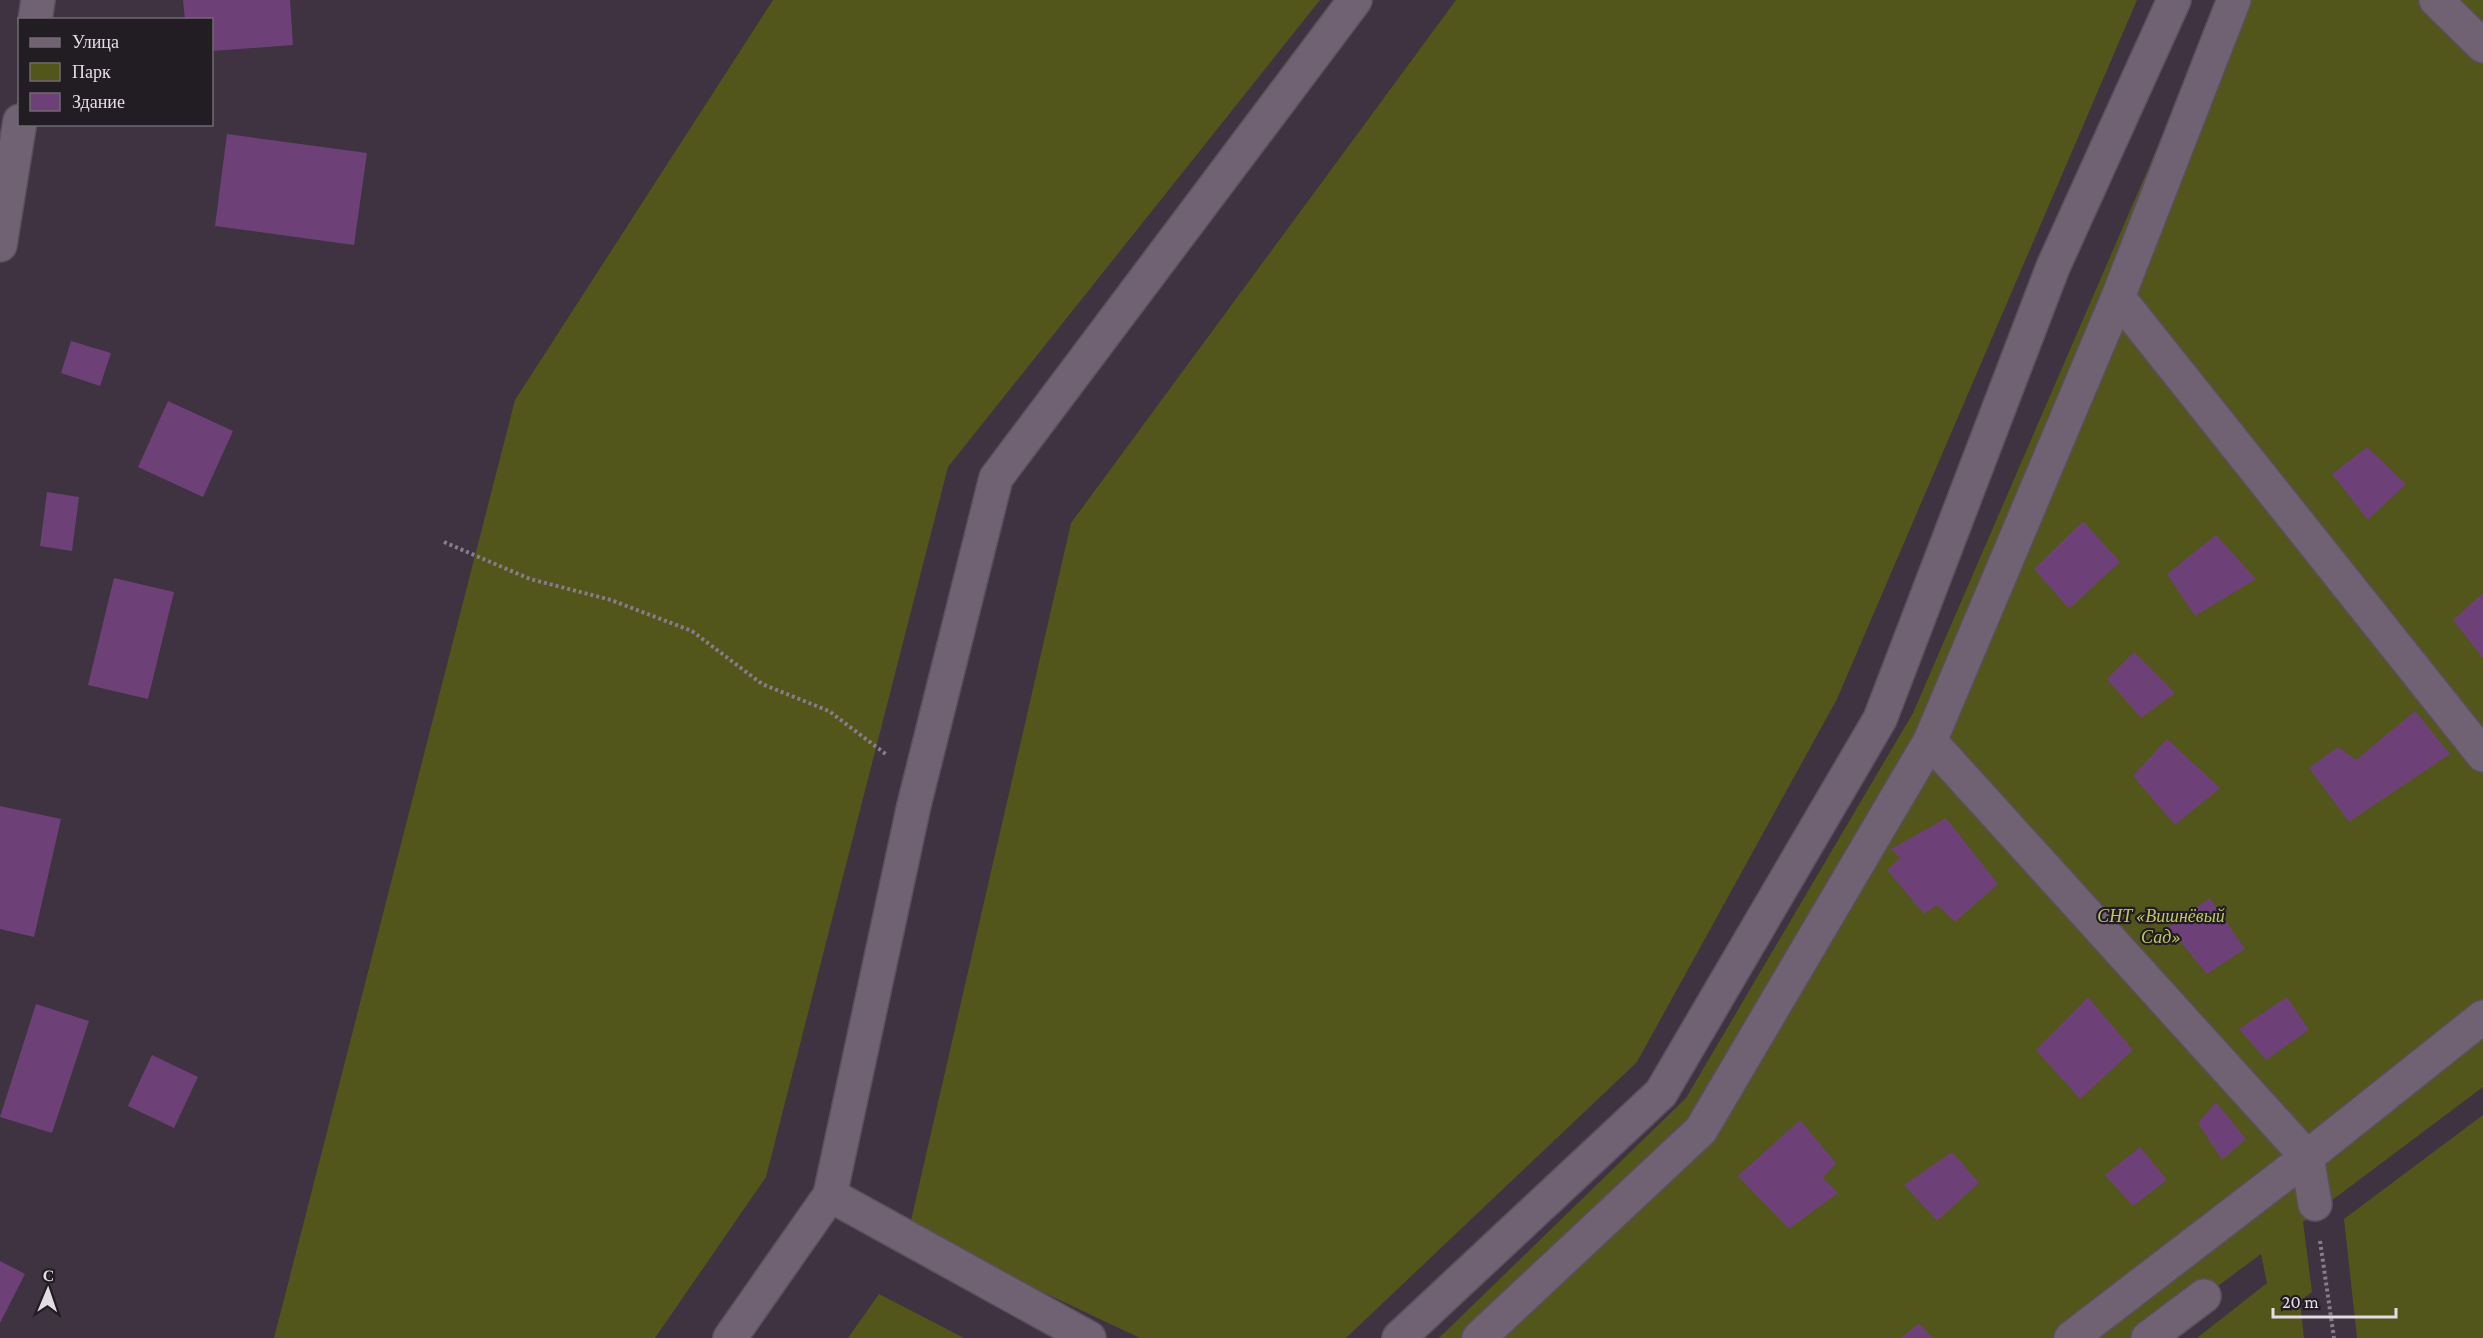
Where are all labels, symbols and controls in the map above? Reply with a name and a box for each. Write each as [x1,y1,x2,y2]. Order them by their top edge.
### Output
legend [18,18,213,126]
text: Улица [72,32,119,52]
text: Парк [72,62,111,82]
text: Здание [72,92,125,112]
park label: СНТ «Вишнёвый Сад» [2097,906,2225,947]
north arrow [18,1260,78,1320]
text: С [42,1267,55,1284]
scale bar [2273,1281,2396,1319]
text: 20 m [2282,1292,2319,1312]

